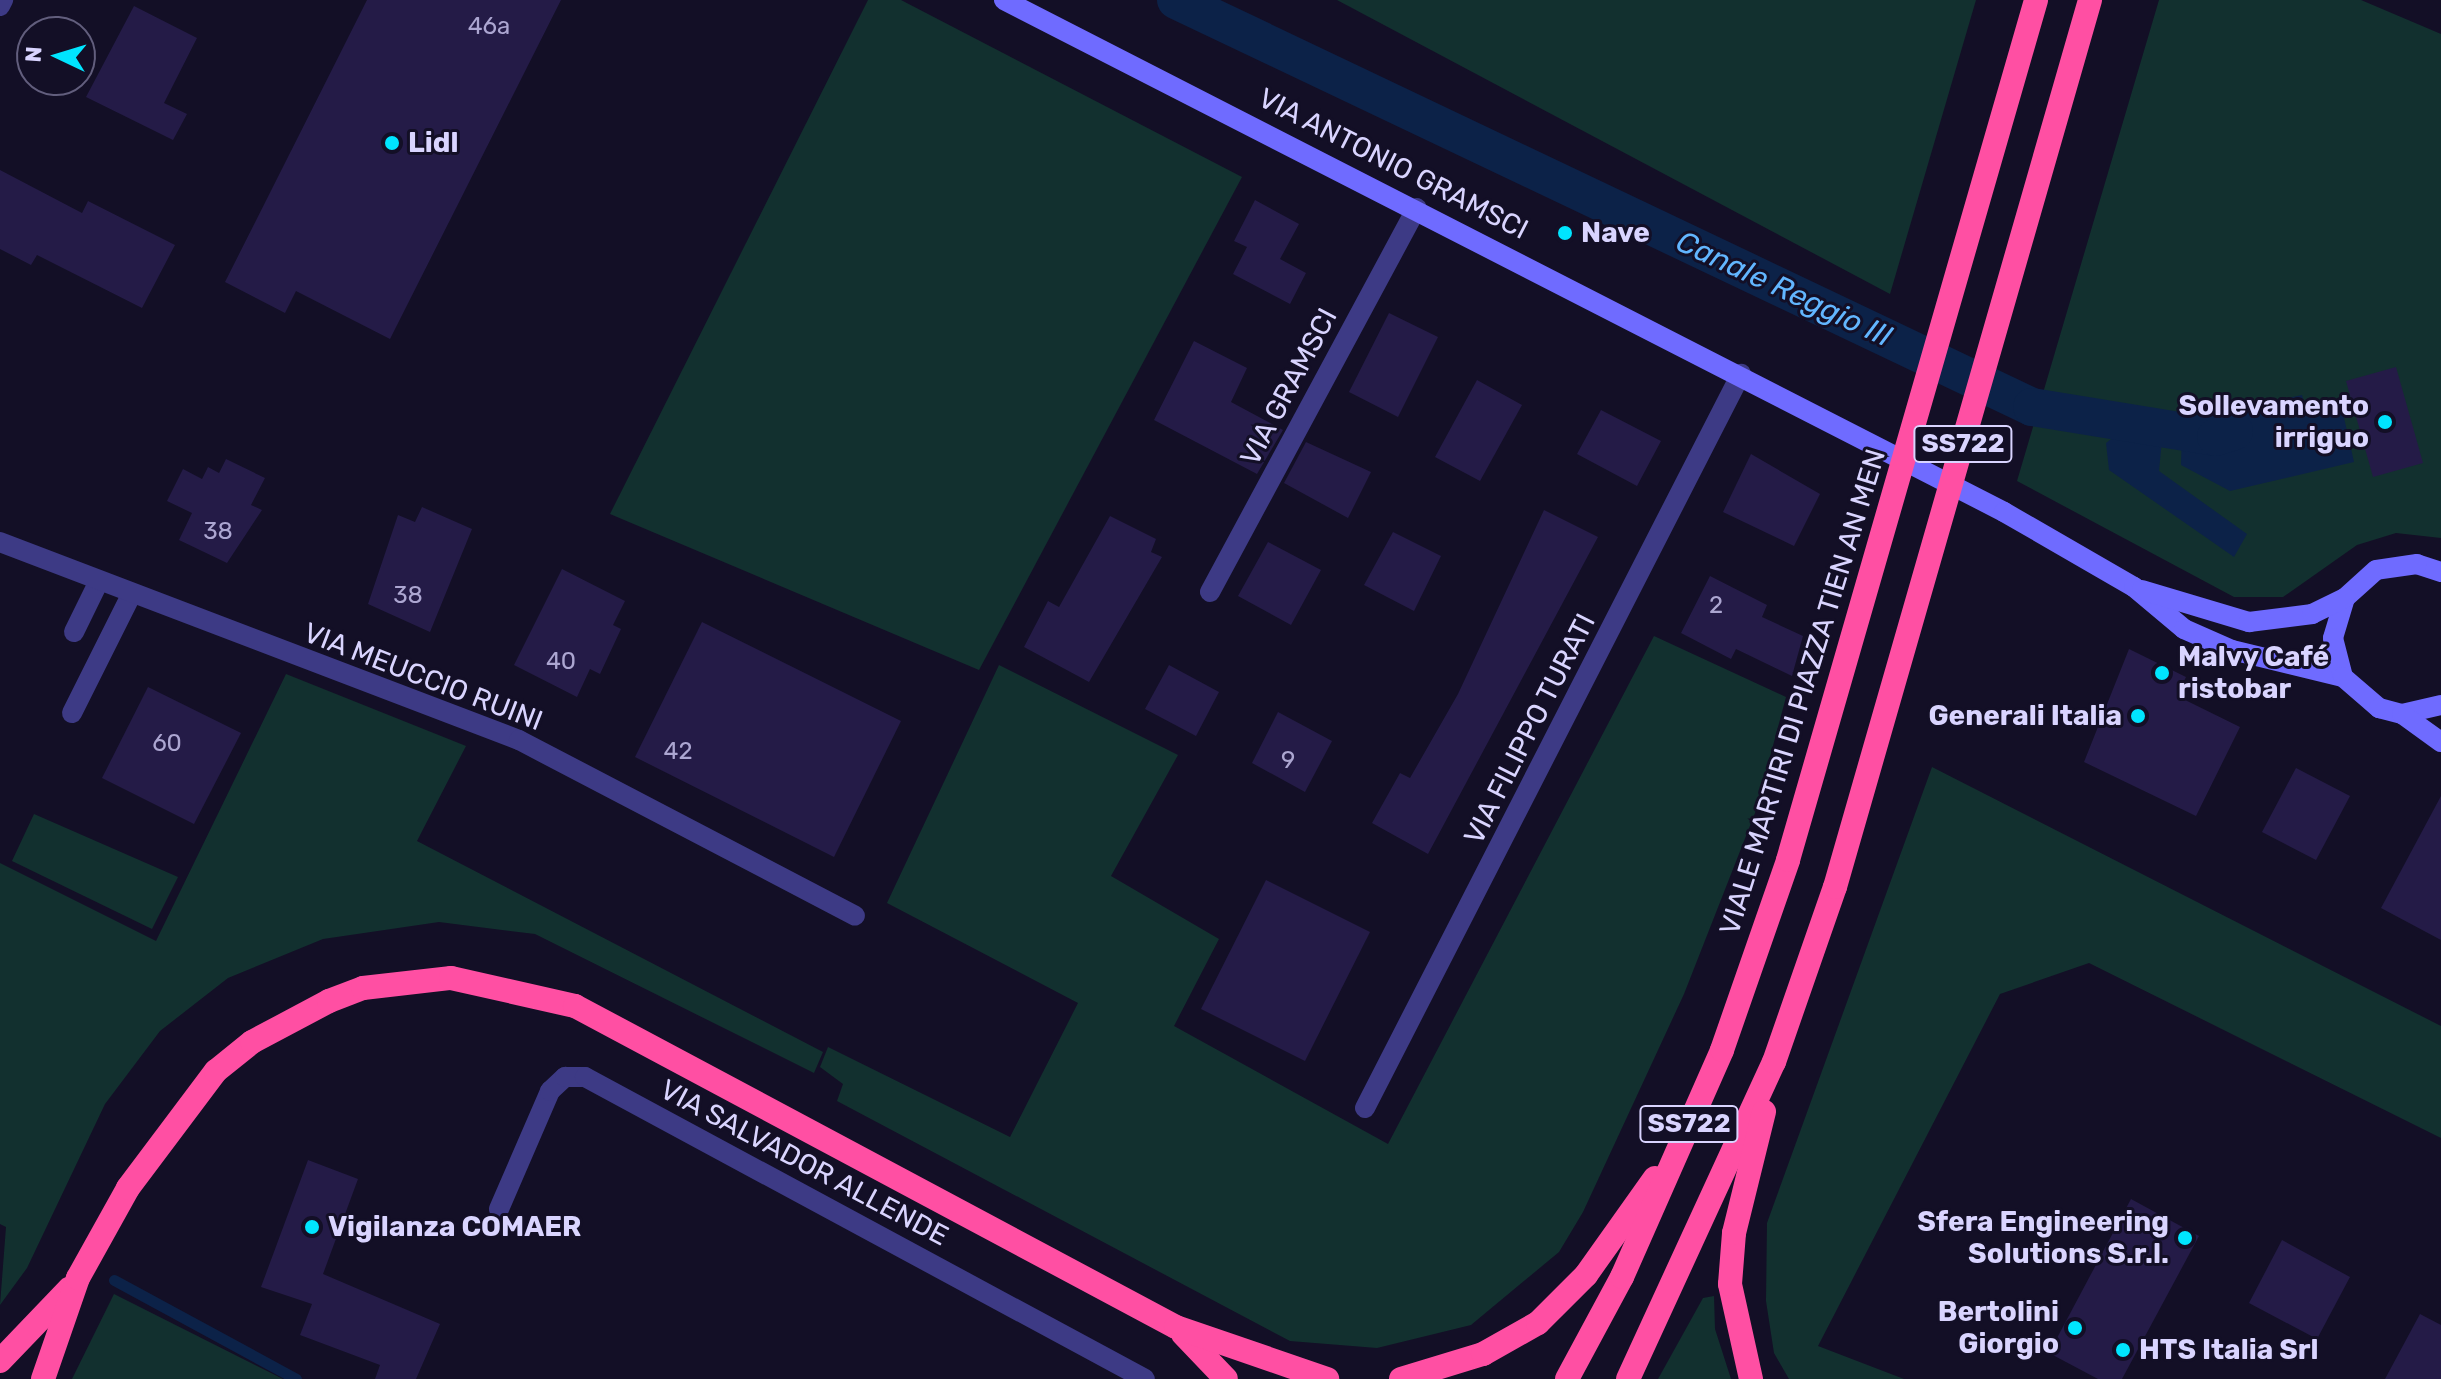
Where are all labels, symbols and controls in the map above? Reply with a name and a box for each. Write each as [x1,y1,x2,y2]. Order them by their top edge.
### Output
house number: 46a [468,13,510,41]
north arrow [16,16,96,96]
text: N [20,46,48,63]
street label: VIA ANTONIO GRAMSCI [1252,81,1534,247]
place label: Lidl [408,126,458,160]
marker: Lidl [383,134,401,152]
place label: Nave [1581,216,1650,250]
water label: Canale Reggio III [1671,223,1897,355]
marker: Nave [1556,224,1574,242]
street label: VIA GRAMSCI [1233,302,1345,472]
place label: Sollevamento irriguo [2178,389,2369,455]
marker: Sollevamento irriguo [2376,413,2394,431]
road number: SS722 [1913,422,2013,466]
street label: VIALE MARTIRI DI PIAZZA TIEN AN MEN [1713,444,1893,940]
house number: 38 [203,518,233,546]
house number: 38 [393,582,423,610]
house number: 2 [1709,592,1723,620]
street label: VIA FILIPPO TURATI [1457,608,1603,850]
street label: VIA MEUCCIO RUINI [298,616,548,738]
place label: Malvy Café ristobar [2178,640,2330,706]
house number: 40 [546,648,576,676]
marker: Malvy Café ristobar [2153,664,2171,682]
place label: Generali Italia [1928,699,2122,733]
marker: Generali Italia [2129,707,2147,725]
house number: 60 [152,730,182,758]
house number: 42 [664,738,692,766]
house number: 9 [1281,747,1295,775]
street label: VIA SALVADOR ALLENDE [654,1072,954,1254]
road number: SS722 [1639,1102,1739,1146]
place label: Sfera Engineering Solutions S.r.l. [1917,1205,2169,1271]
place label: Vigilanza COMAER [328,1210,581,1244]
marker: Vigilanza COMAER [303,1218,321,1236]
marker: Sfera Engineering Solutions S.r.l. [2176,1229,2194,1247]
place label: Bertolini Giorgio [1938,1295,2059,1361]
marker: Bertolini Giorgio [2066,1319,2084,1337]
place label: HTS Italia Srl [2139,1333,2318,1367]
marker: HTS Italia Srl [2114,1341,2132,1359]

